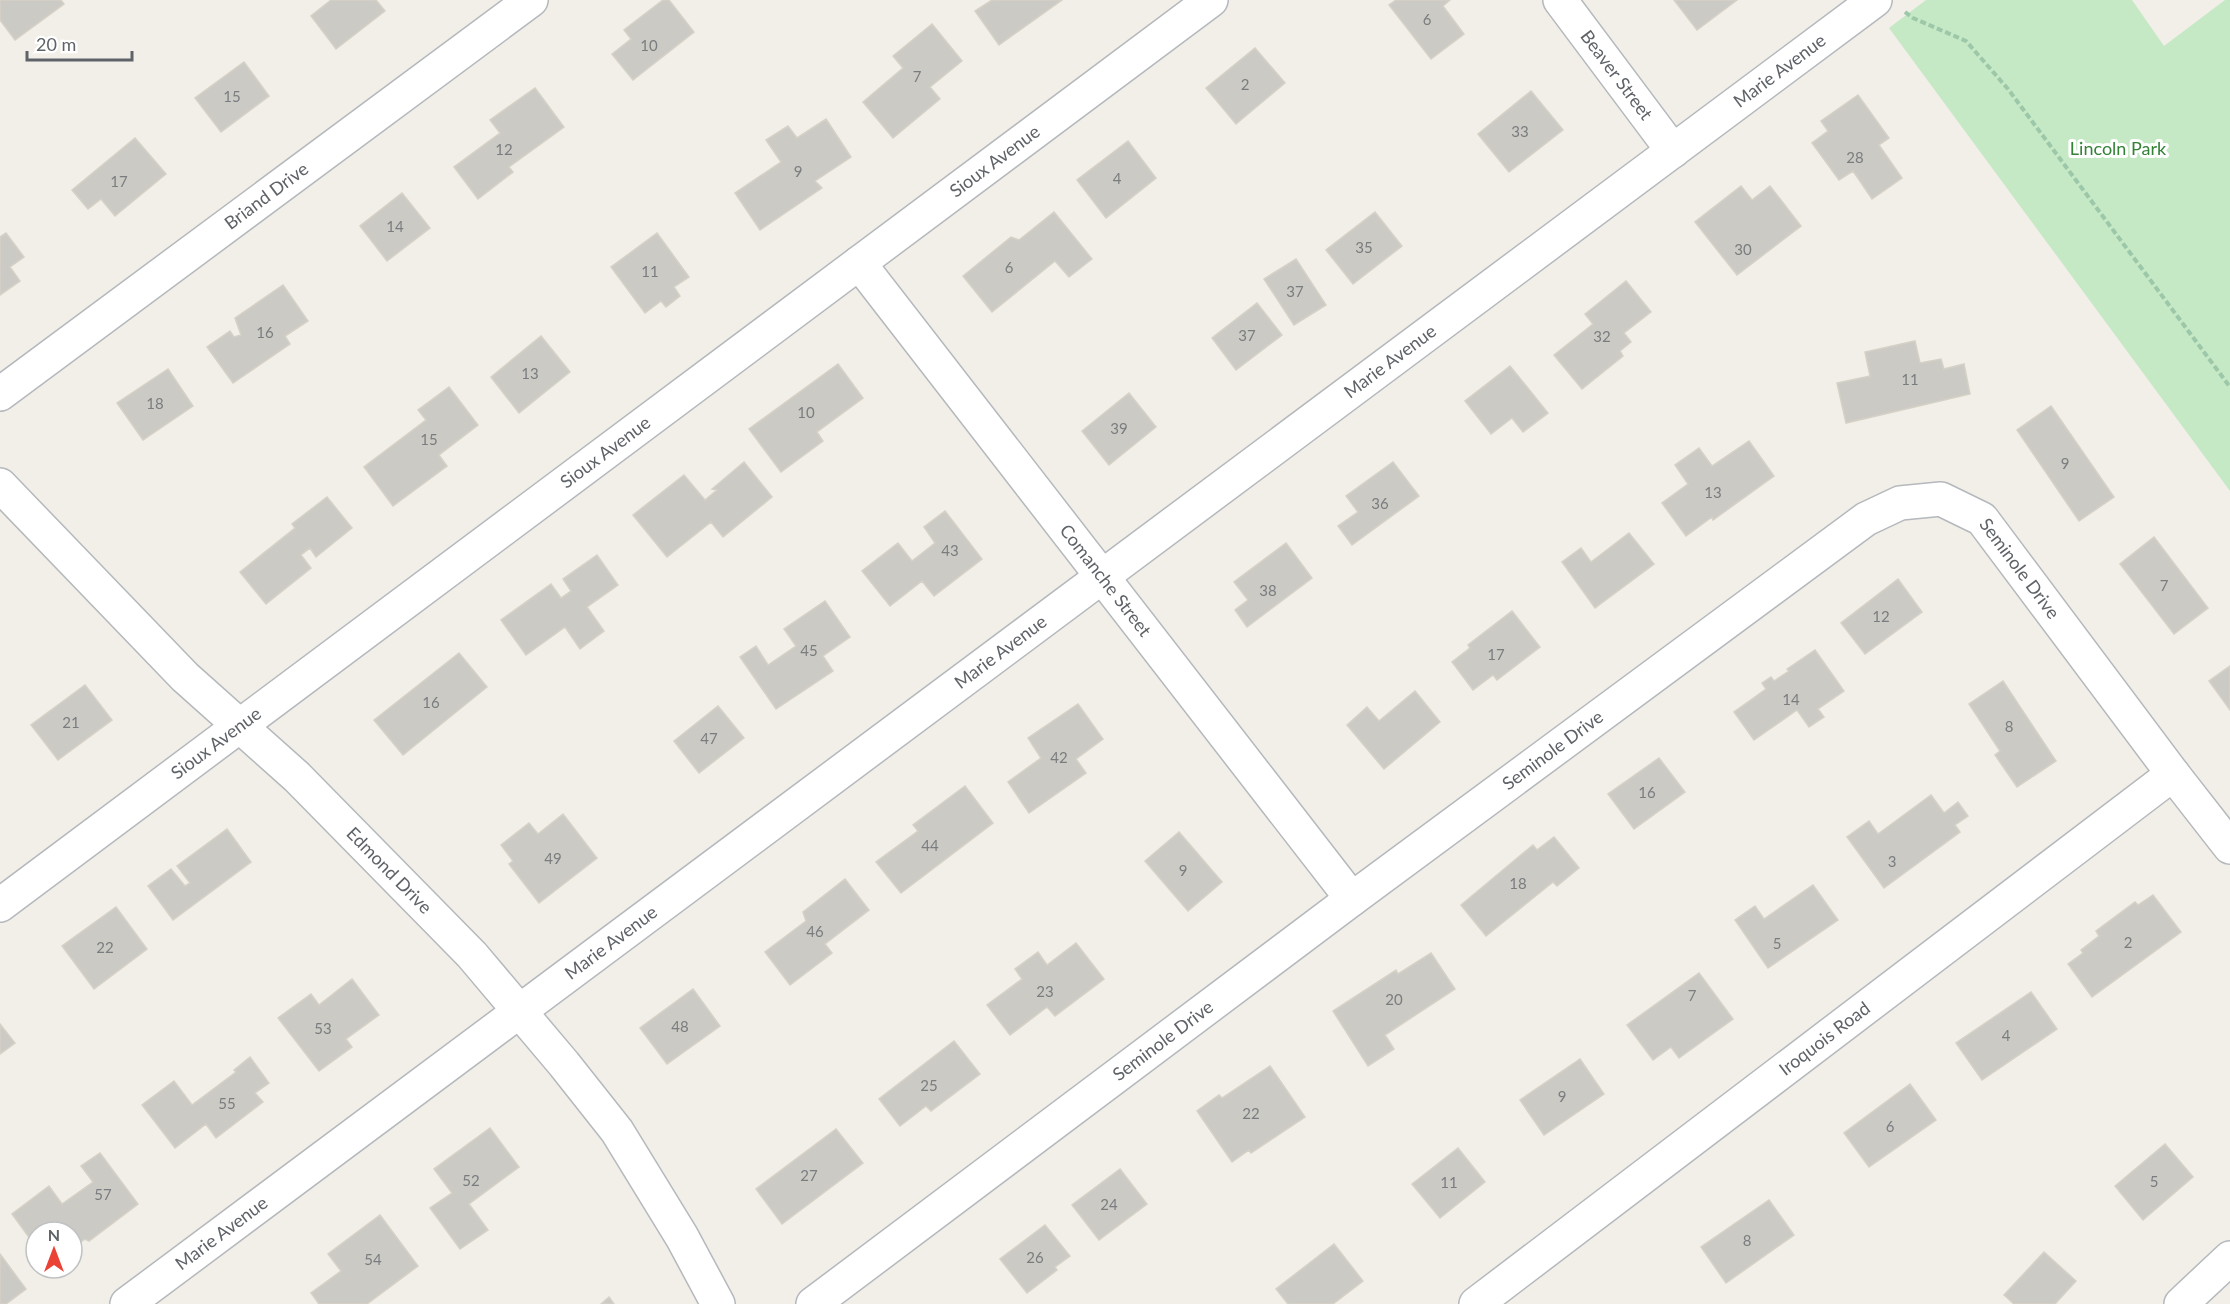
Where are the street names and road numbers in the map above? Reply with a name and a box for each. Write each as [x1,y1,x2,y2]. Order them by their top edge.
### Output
street label: Beaver Street [1576,25,1658,124]
street label: Marie Avenue [1729,29,1830,112]
street label: Sioux Avenue [945,120,1044,202]
street label: Briand Drive [220,157,312,234]
street label: Marie Avenue [1339,319,1440,402]
street label: Sioux Avenue [556,411,654,492]
street label: Seminole Drive [1975,514,2065,623]
street label: Comanche Street [1056,520,1157,641]
street label: Marie Avenue [950,610,1051,693]
street label: Sioux Avenue [166,702,265,783]
street label: Seminole Drive [1497,705,1607,794]
street label: Edmond Drive [342,822,437,918]
street label: Marie Avenue [560,900,661,984]
street label: Seminole Drive [1108,995,1217,1085]
street label: Iroquois Road [1774,997,1874,1080]
street label: Marie Avenue [171,1191,271,1274]

